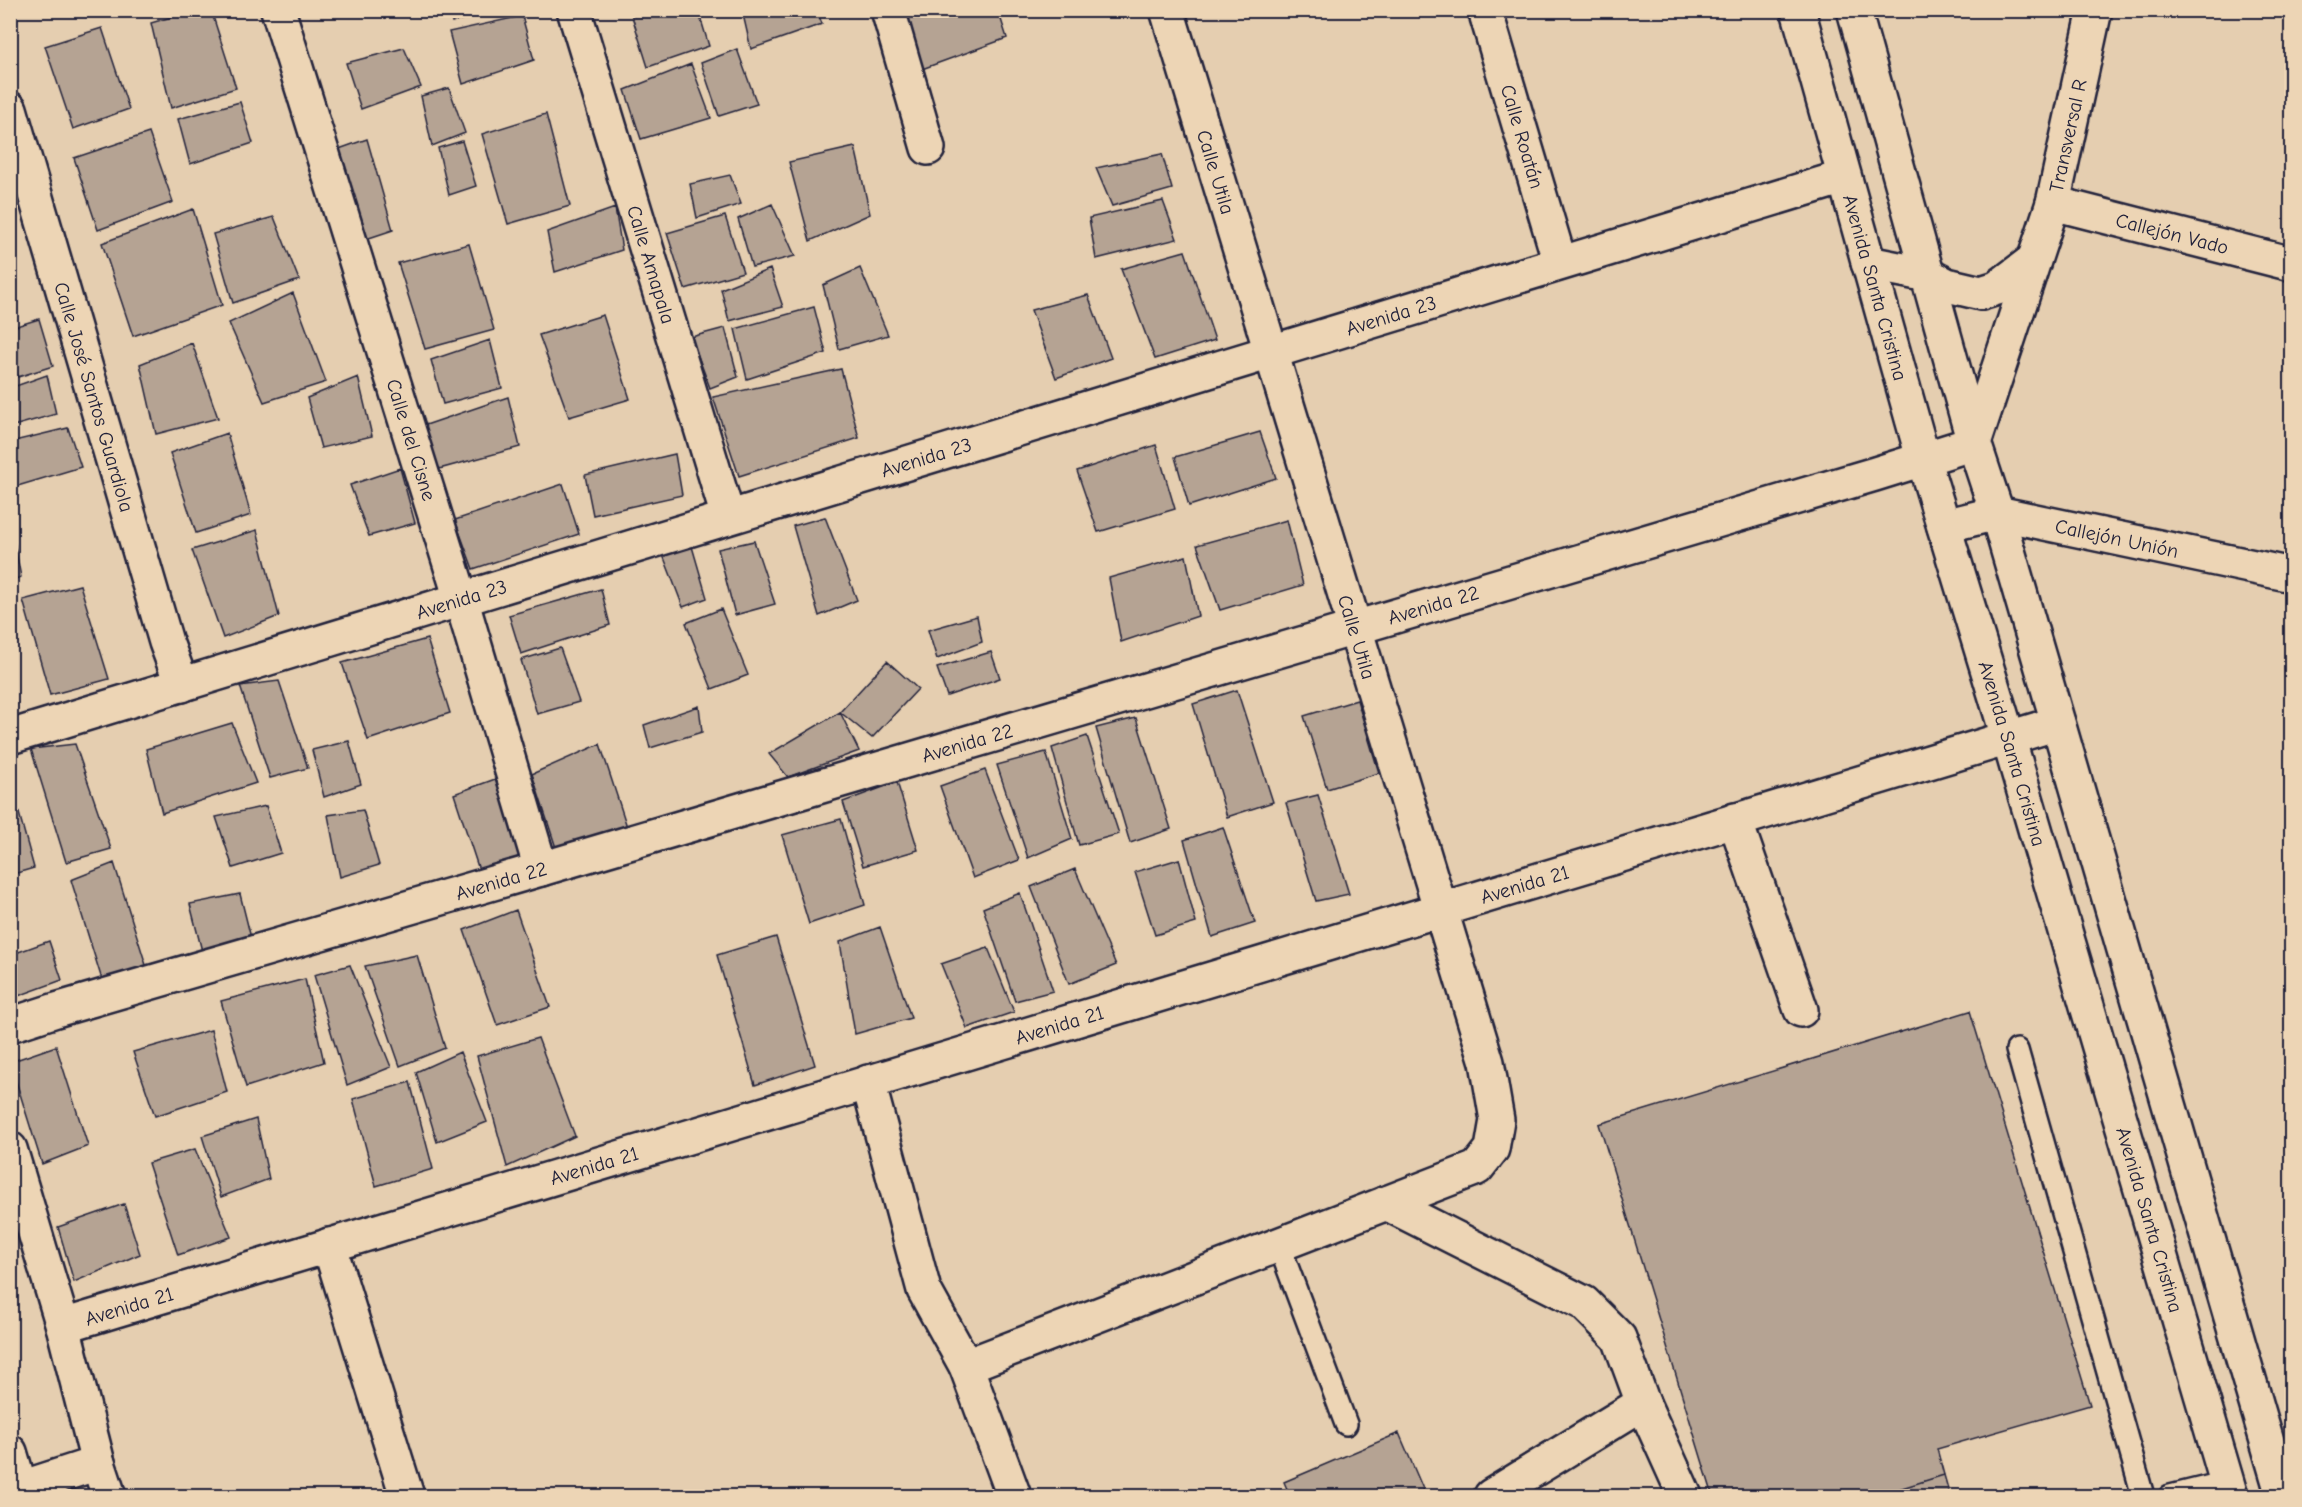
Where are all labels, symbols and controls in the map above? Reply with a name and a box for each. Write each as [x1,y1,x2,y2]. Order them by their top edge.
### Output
street label: Transversal R [2045,77,2092,195]
street label: Calle Roatán [1496,82,1548,191]
street label: Calle Utila [1192,127,1239,217]
street label: Avenida Santa Cristina [1838,192,1912,383]
street label: Calle Amapala [622,203,680,327]
street label: Callejón Vado [2113,208,2231,259]
street label: Calle José Santos Guardiola [49,279,138,515]
street label: Avenida 23 [1343,291,1439,340]
street label: Calle del Cisne [381,376,441,503]
street label: Avenida 23 [878,433,974,482]
street label: Callejón Unión [2053,515,2181,563]
street label: Avenida 23 [414,575,510,624]
street label: Avenida 22 [1385,581,1482,630]
street label: Calle Utila [1333,592,1380,682]
street label: Avenida Santa Cristina [1974,658,2051,849]
street label: Avenida 22 [919,719,1016,768]
street label: Avenida 22 [453,857,550,905]
street label: Avenida 21 [1478,860,1572,909]
street label: Avenida 21 [1013,1001,1107,1049]
street label: Avenida Santa Cristina [2111,1124,2188,1315]
street label: Avenida 21 [547,1142,641,1190]
street label: Avenida 21 [82,1282,176,1331]

